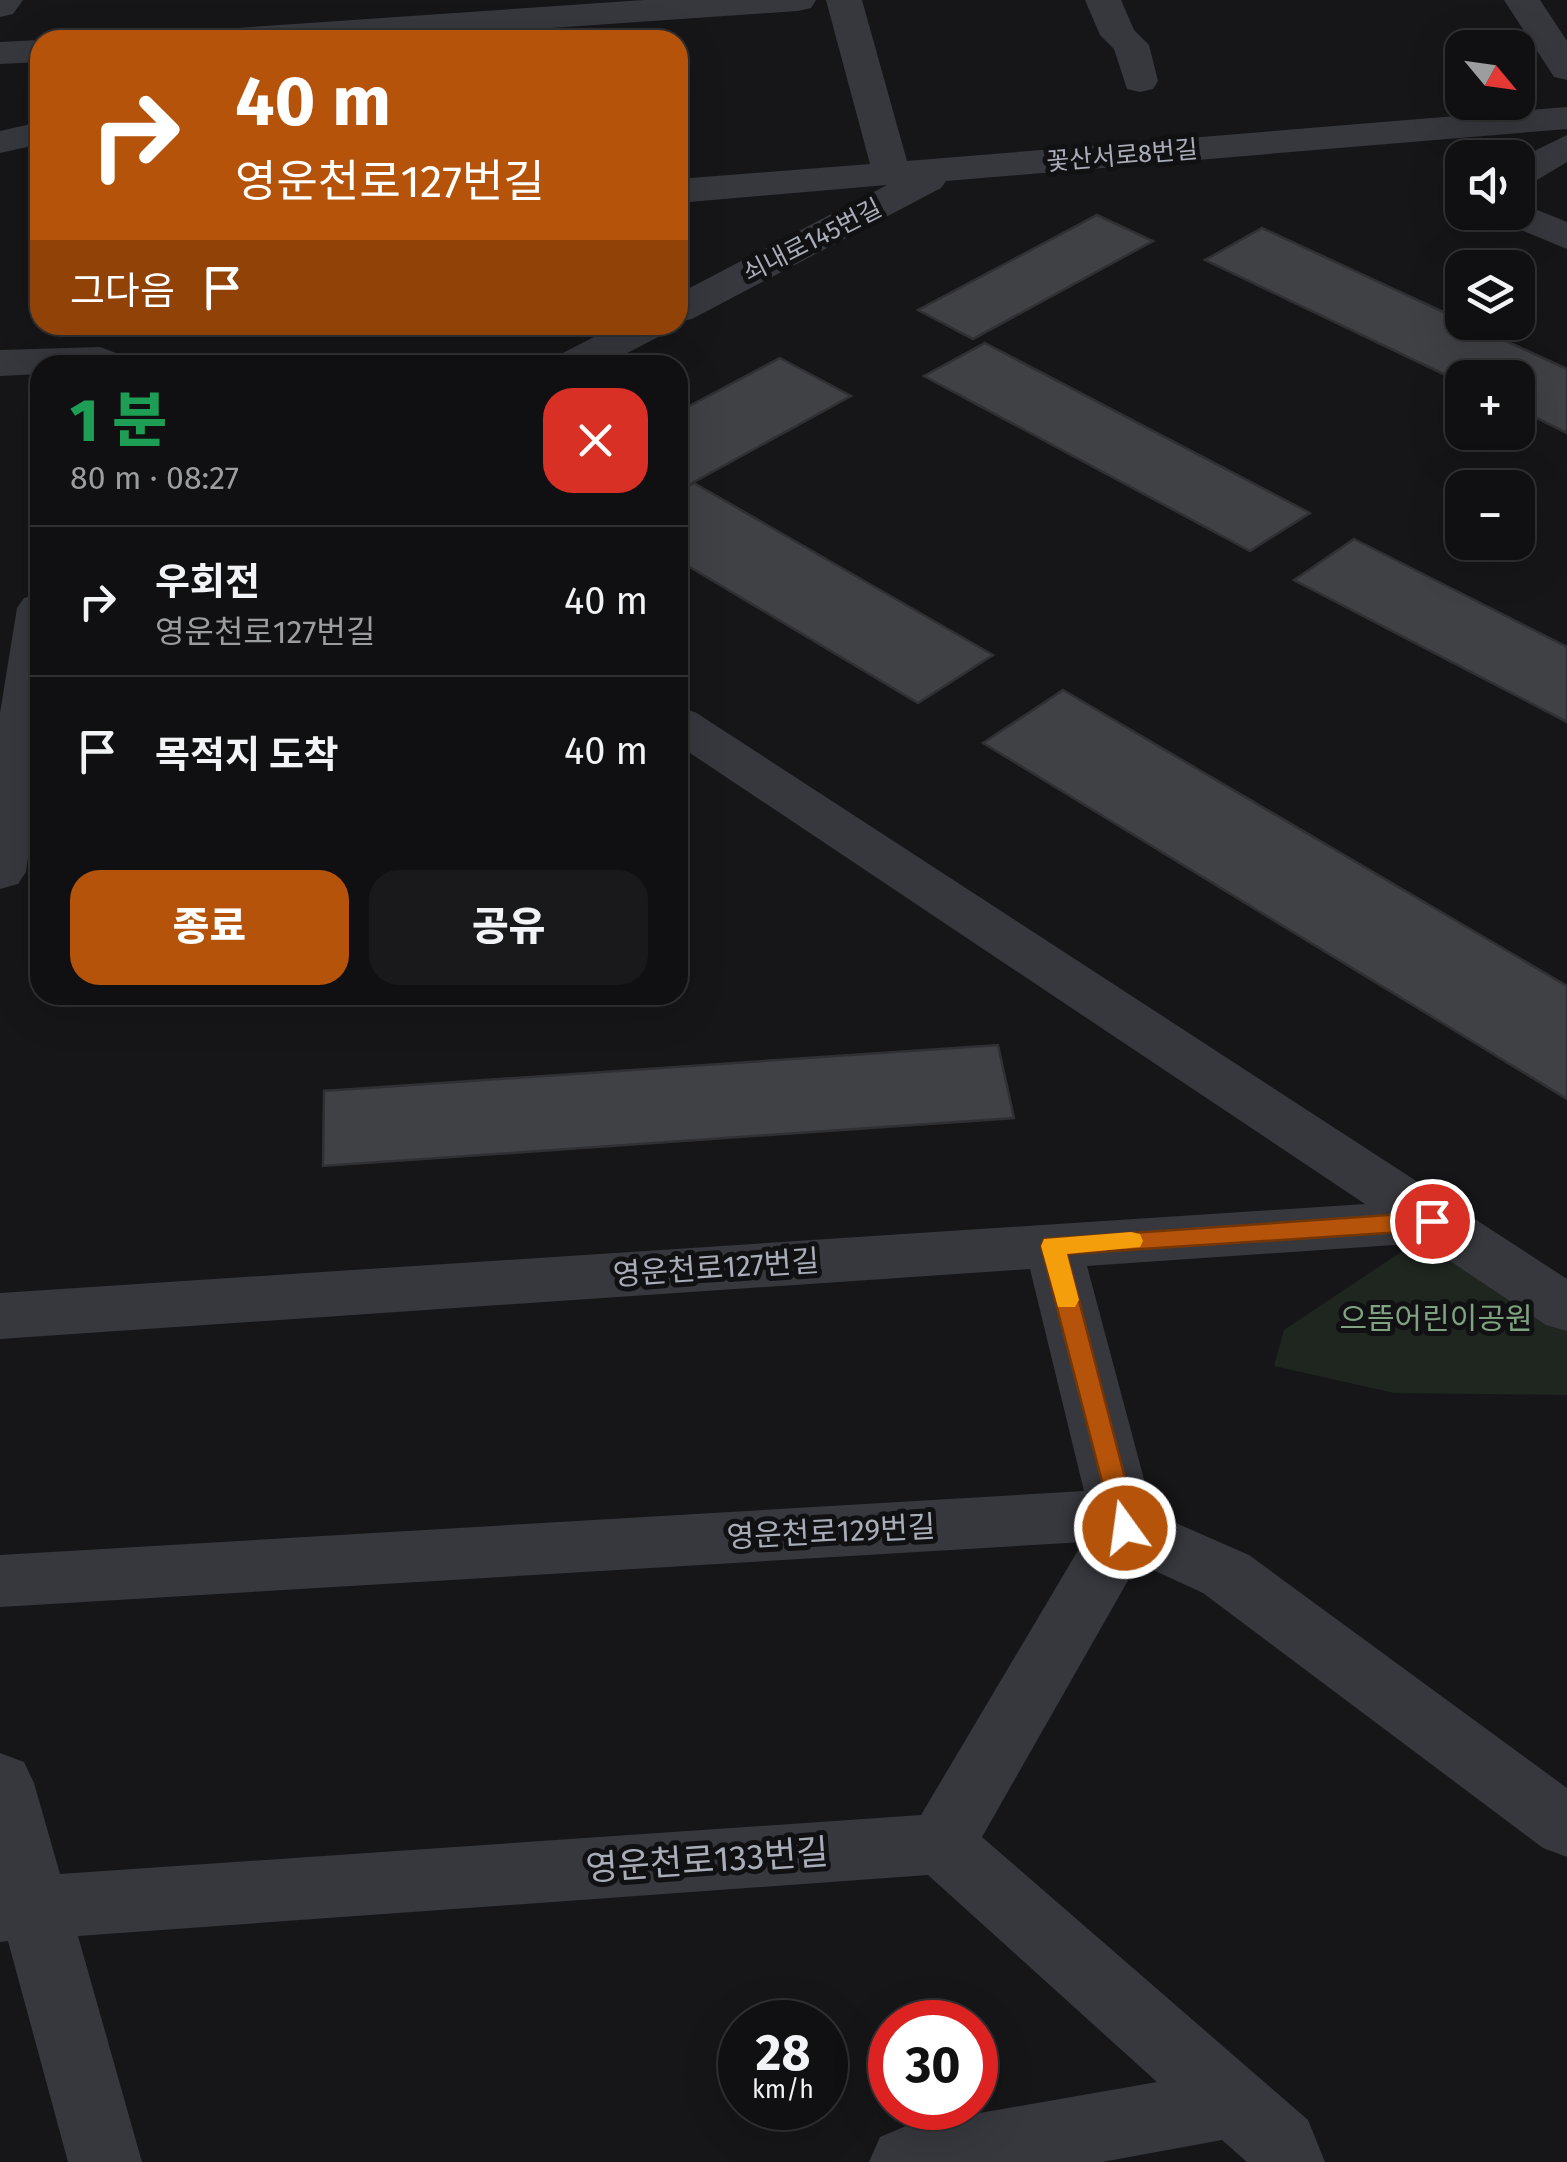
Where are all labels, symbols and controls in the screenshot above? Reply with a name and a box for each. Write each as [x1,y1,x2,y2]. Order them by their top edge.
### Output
north arrow [1445,30,1535,120]
map controls [1445,30,1535,560]
text: 40 m [235,60,391,144]
icon: right [70,70,200,200]
street label: 꽃산서로8번길 [1045,134,1199,178]
button: sound [1445,140,1535,230]
text: 영운천로127번길 [235,155,545,209]
street label: 쇠내로145번길 [738,193,887,289]
button: layers [1445,250,1535,340]
icon: arrive [195,260,250,315]
text: 그다음 [70,268,175,314]
button: + [1445,360,1535,450]
text: 1 분 [70,385,167,457]
button: close [543,388,648,493]
text: 80 m · 08:27 [70,459,239,497]
button: − [1445,470,1535,560]
text: 우회전 [155,559,260,605]
icon: right [70,574,125,629]
text: 40 m [564,578,648,624]
text: 영운천로127번길 [155,613,375,651]
icon: arrive [70,724,125,779]
text: 40 m [564,728,648,774]
text: 목적지 도착 [155,732,339,778]
button: 종료 [70,870,349,985]
button: 공유 [369,870,648,985]
pin [1390,1179,1475,1264]
icon: arrive [1405,1194,1460,1249]
street label: 영운천로127번길 [612,1243,820,1293]
park label: 으뜸어린이공원 [1339,1301,1533,1337]
position arrow [1073,1476,1177,1580]
street label: 영운천로129번길 [726,1509,936,1555]
street label: 영운천로133번길 [584,1831,830,1889]
speed limit sign: 30 [868,2000,998,2130]
text: 28 [756,2023,810,2083]
text: km/h [752,2075,814,2105]

